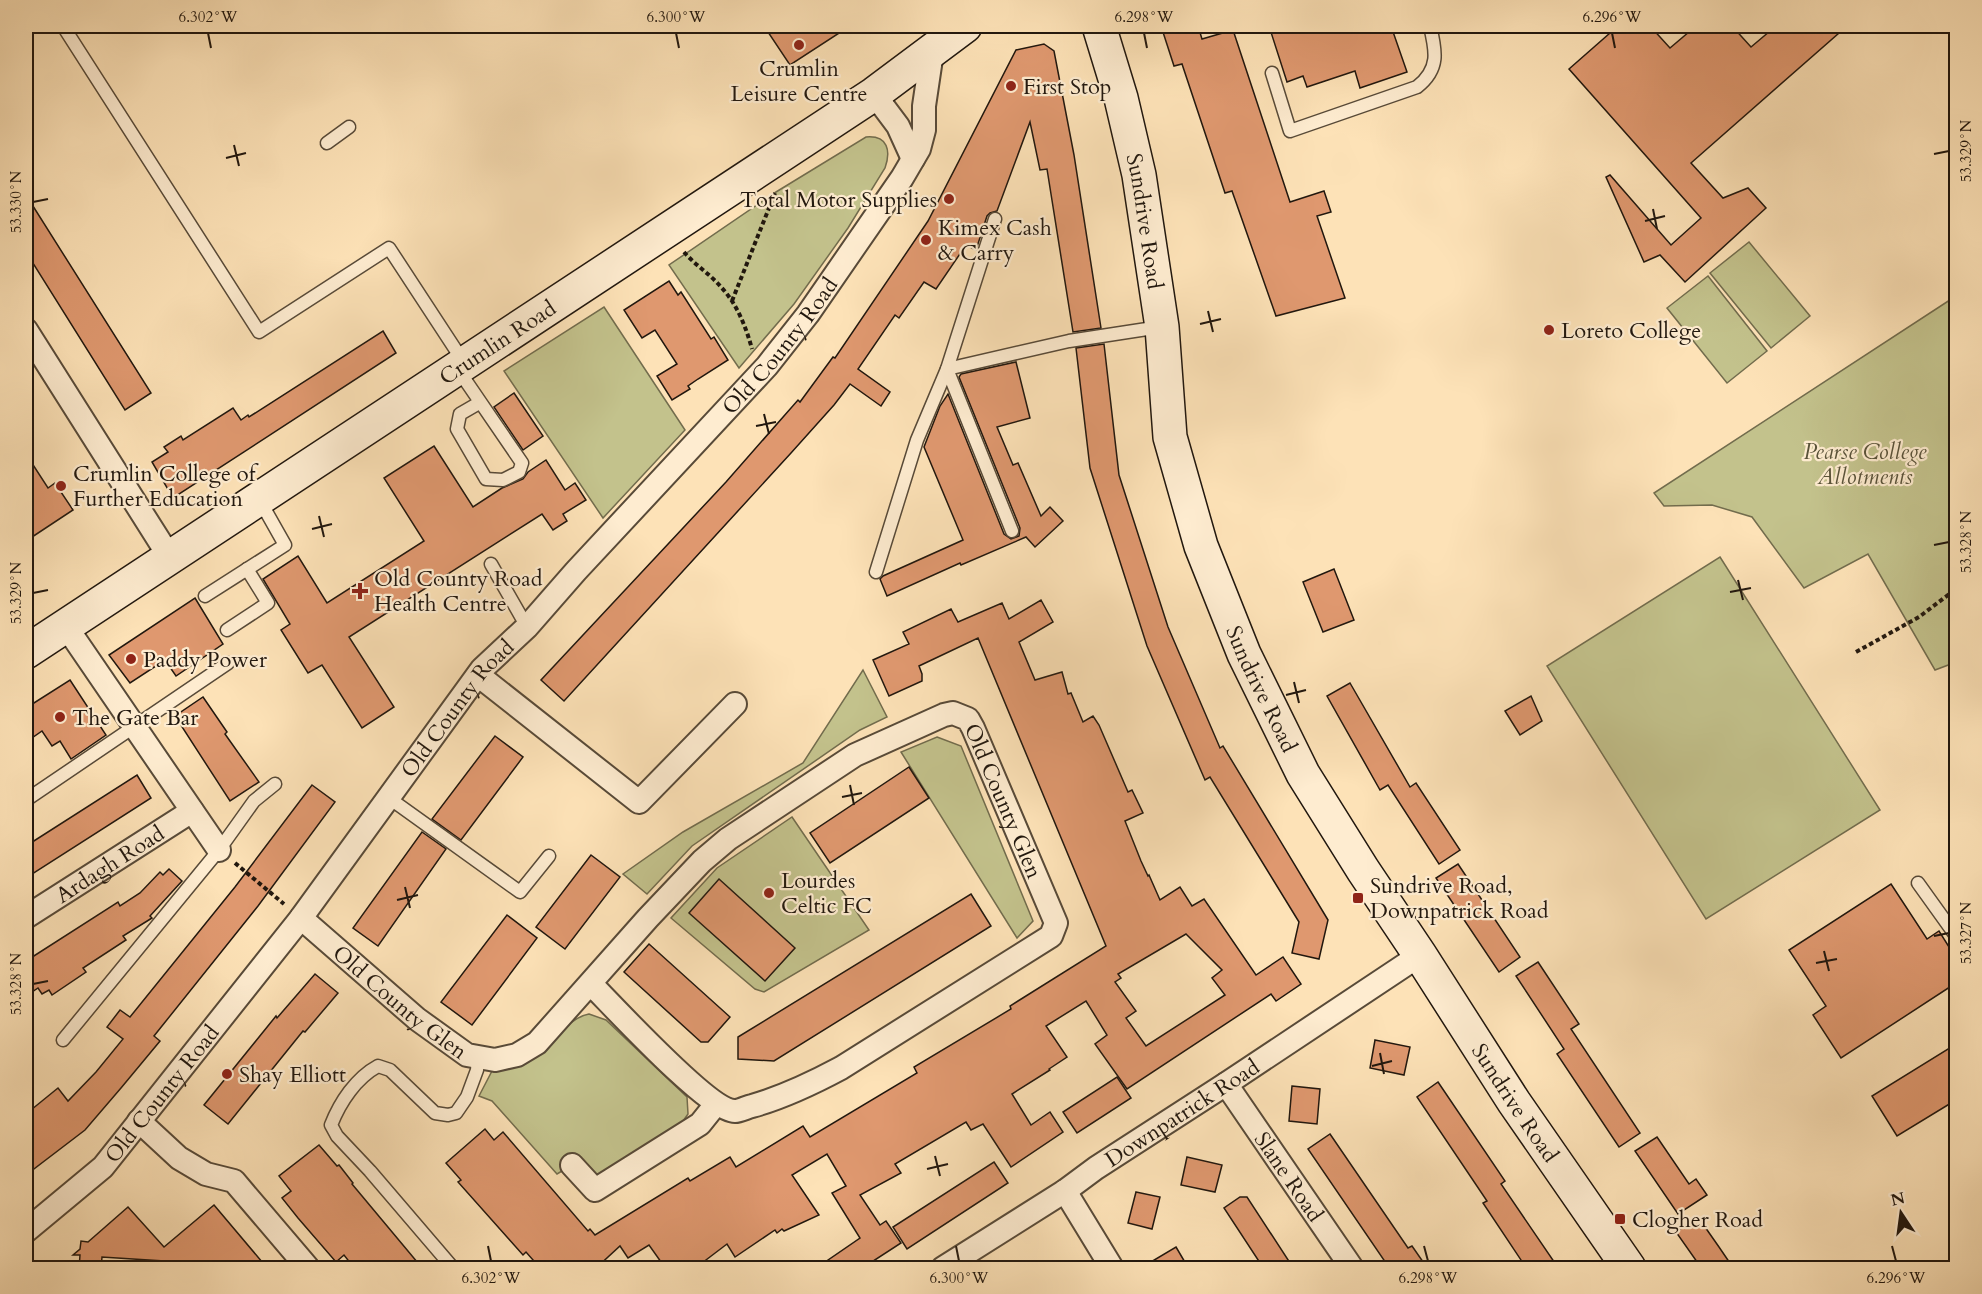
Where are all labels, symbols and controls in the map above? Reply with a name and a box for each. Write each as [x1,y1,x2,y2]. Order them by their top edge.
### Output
text: 6.302°W [179,7,238,27]
text: 6.300°W [647,7,706,27]
text: 6.298°W [1115,7,1174,27]
text: 6.296°W [1583,7,1642,27]
marker: Crumlin Leisure Centre [792,38,806,52]
place label: Crumlin Leisure Centre [730,54,868,109]
place label: First Stop [1023,72,1112,102]
marker: First Stop [1004,79,1018,93]
text: 53.329°N [1956,119,1976,182]
street label: Sundrive Road [1118,151,1170,292]
text: 53.330°N [6,170,26,233]
place label: Total Motor Supplies [740,185,937,215]
marker: Total Motor Supplies [942,192,956,206]
place label: Kimex Cash & Carry [938,213,1052,268]
marker: Kimex Cash & Carry [919,233,933,247]
street label: Old County Road [716,271,845,421]
street label: Crumlin Road [433,293,562,392]
place label: Loreto College [1561,316,1701,346]
marker: Loreto College [1542,323,1556,337]
park label: Pearse College Allotments [1804,437,1927,492]
place label: Crumlin College of Further Education [73,459,259,514]
marker: Crumlin College of Further Education [54,479,68,493]
text: 53.328°N [1956,510,1976,573]
text: 53.329°N [6,561,26,624]
place label: Old County Road Health Centre [374,564,543,619]
marker: Old County Road Health Centre [351,582,369,600]
street label: Sundrive Road [1218,621,1304,758]
street label: Old County Road [394,633,521,784]
place label: Paddy Power [143,645,268,675]
marker: Paddy Power [124,652,138,666]
place label: The Gate Bar [72,703,199,733]
marker: The Gate Bar [53,710,67,724]
street label: Old County Glen [957,719,1049,884]
street label: Ardagh Road [50,818,170,910]
place label: Lourdes Celtic FC [781,866,872,921]
place label: Sundrive Road, Downpatrick Road [1370,871,1549,926]
marker: Lourdes Celtic FC [762,886,776,900]
marker: Sundrive Road, Downpatrick Road [1351,891,1365,905]
text: 53.327°N [1956,901,1976,964]
street label: Old County Glen [326,938,473,1067]
text: 53.328°N [6,952,26,1015]
street label: Old County Road [98,1019,227,1169]
street label: Sundrive Road [1464,1038,1565,1169]
street label: Downpatrick Road [1099,1052,1266,1174]
place label: Shay Elliott [239,1060,346,1090]
marker: Shay Elliott [220,1067,234,1081]
street label: Slane Road [1247,1126,1330,1228]
north arrow [1871,1183,1931,1243]
text: N [1889,1187,1907,1212]
place label: Clogher Road [1632,1205,1763,1235]
marker: Clogher Road [1613,1212,1627,1226]
text: 6.302°W [462,1268,521,1288]
text: 6.300°W [930,1268,989,1288]
text: 6.298°W [1399,1268,1458,1288]
text: 6.296°W [1867,1268,1926,1288]

